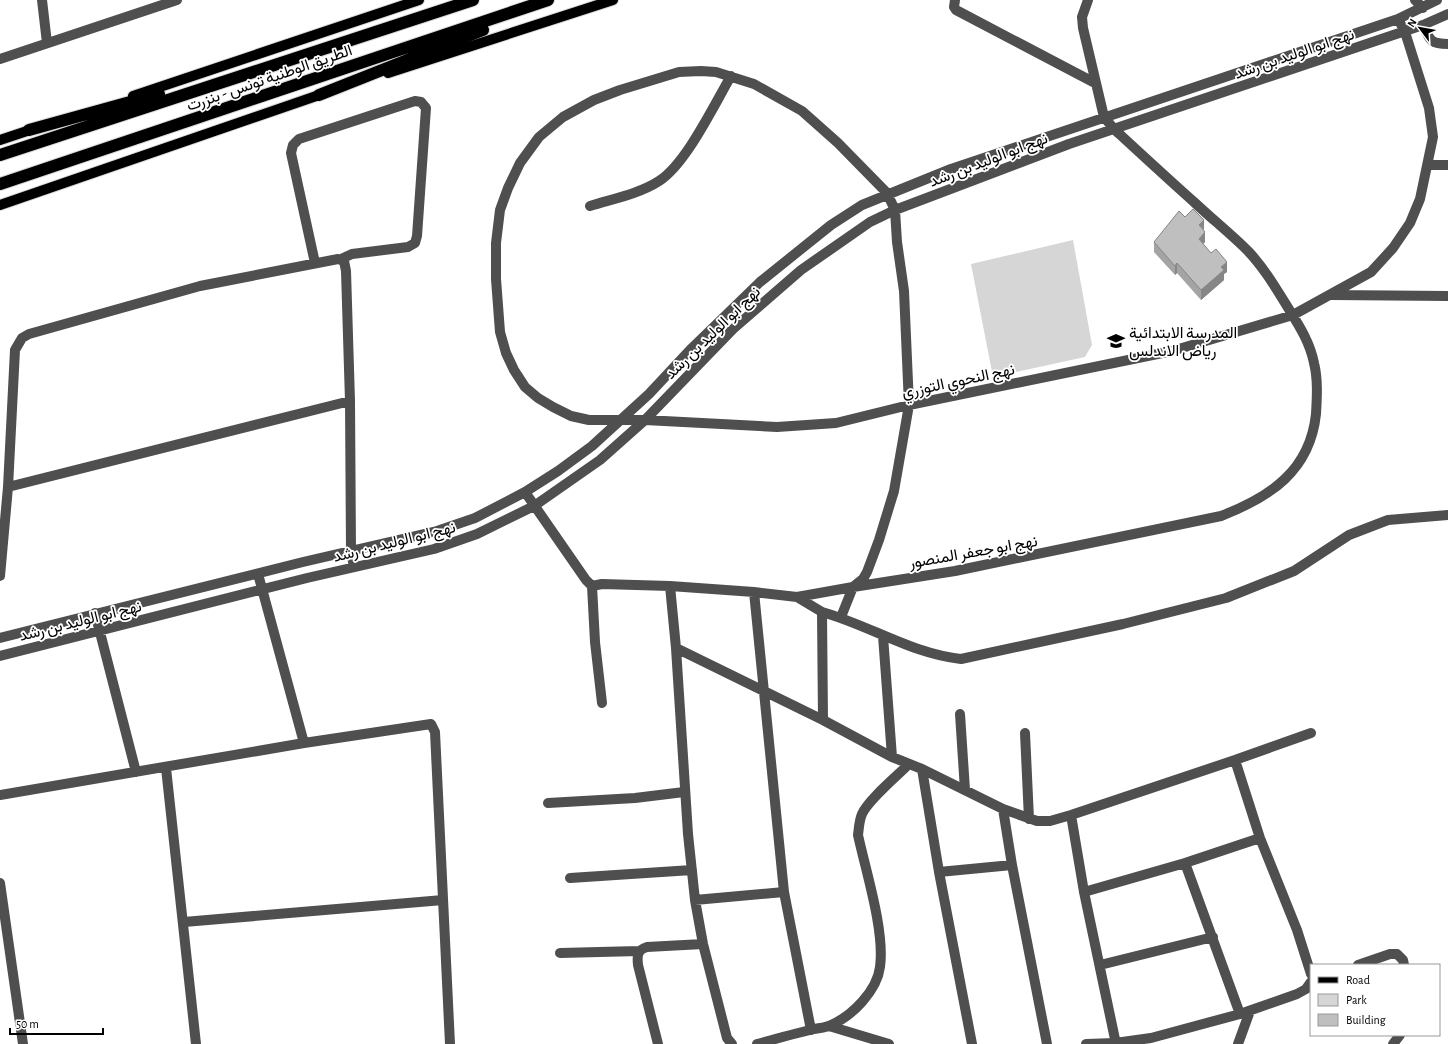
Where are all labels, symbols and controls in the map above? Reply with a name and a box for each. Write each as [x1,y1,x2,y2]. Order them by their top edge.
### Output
north arrow [1400,8,1440,48]
text: N [1405,17,1419,29]
street label: نهج ابو الوليد بن رشد [1232,26,1357,85]
street label: الطريق الوطنية تونس - بنزرت [184,42,355,116]
street label: نهج ابو الوليد بن رشد [927,130,1051,193]
street label: نهج ابو الوليد بن رشد [662,283,766,384]
place label: المدرسة الابتدائية رياض الاندلس [1129,325,1237,361]
school or university icon: المدرسة الابتدائية رياض الاندلس [1106,331,1126,351]
street label: نهج النحوي التوزري [900,361,1017,406]
street label: نهج ابو الوليد بن رشد [331,519,458,568]
street label: نهج ابو جعفر المنصور [907,533,1039,574]
street label: نهج ابو الوليد بن رشد [17,598,144,647]
legend [1310,964,1440,1036]
text: Road [1346,974,1370,986]
text: Park [1346,994,1367,1006]
scale bar [10,1010,103,1036]
text: Building [1346,1014,1386,1026]
text: 50 m [16,1018,39,1030]

